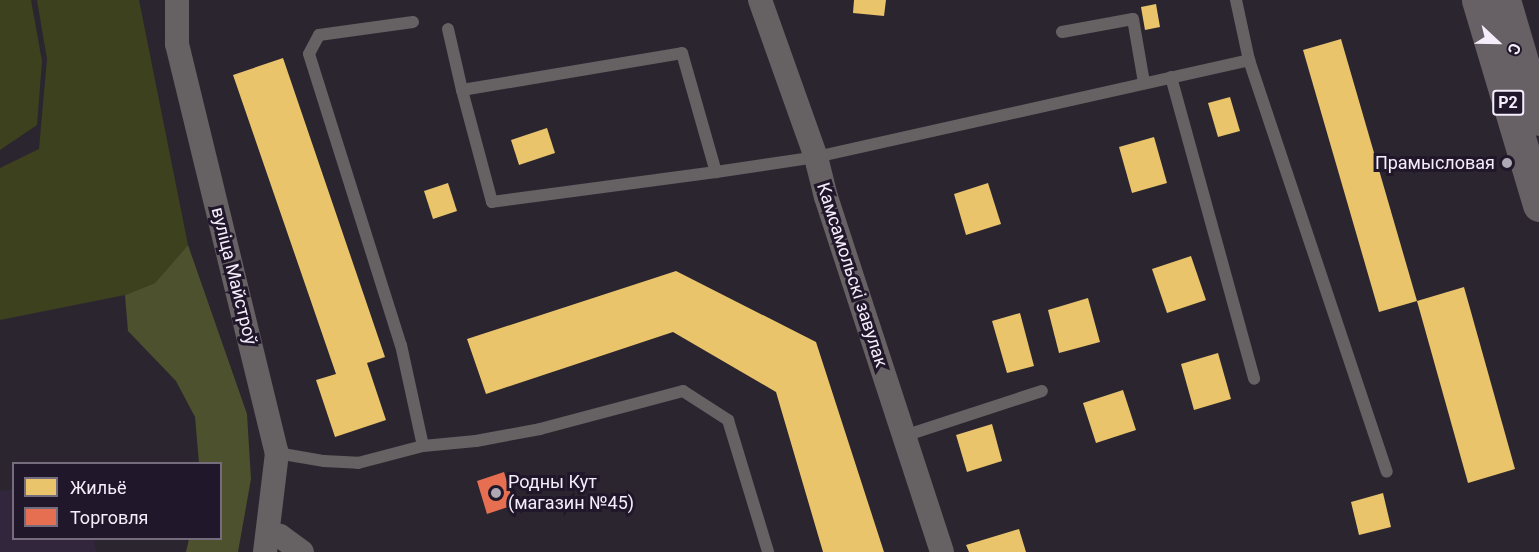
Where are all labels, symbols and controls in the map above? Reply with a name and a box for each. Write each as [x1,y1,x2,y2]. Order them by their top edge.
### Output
north arrow [1467,12,1527,72]
text: С [1503,41,1525,57]
road number: Р2 [1492,90,1524,116]
place label: Прамысловая [1375,152,1495,174]
marker: Прамысловая [1500,156,1514,170]
street label: Камсамольскі завулак [812,180,892,370]
street label: вуліца Майстроў [206,205,262,347]
legend [12,462,222,540]
place label: Родны Кут (магазин №45) [508,472,634,514]
text: Жильё [70,477,126,498]
marker: Родны Кут (магазин №45) [489,486,503,500]
text: Торговля [70,507,148,528]

